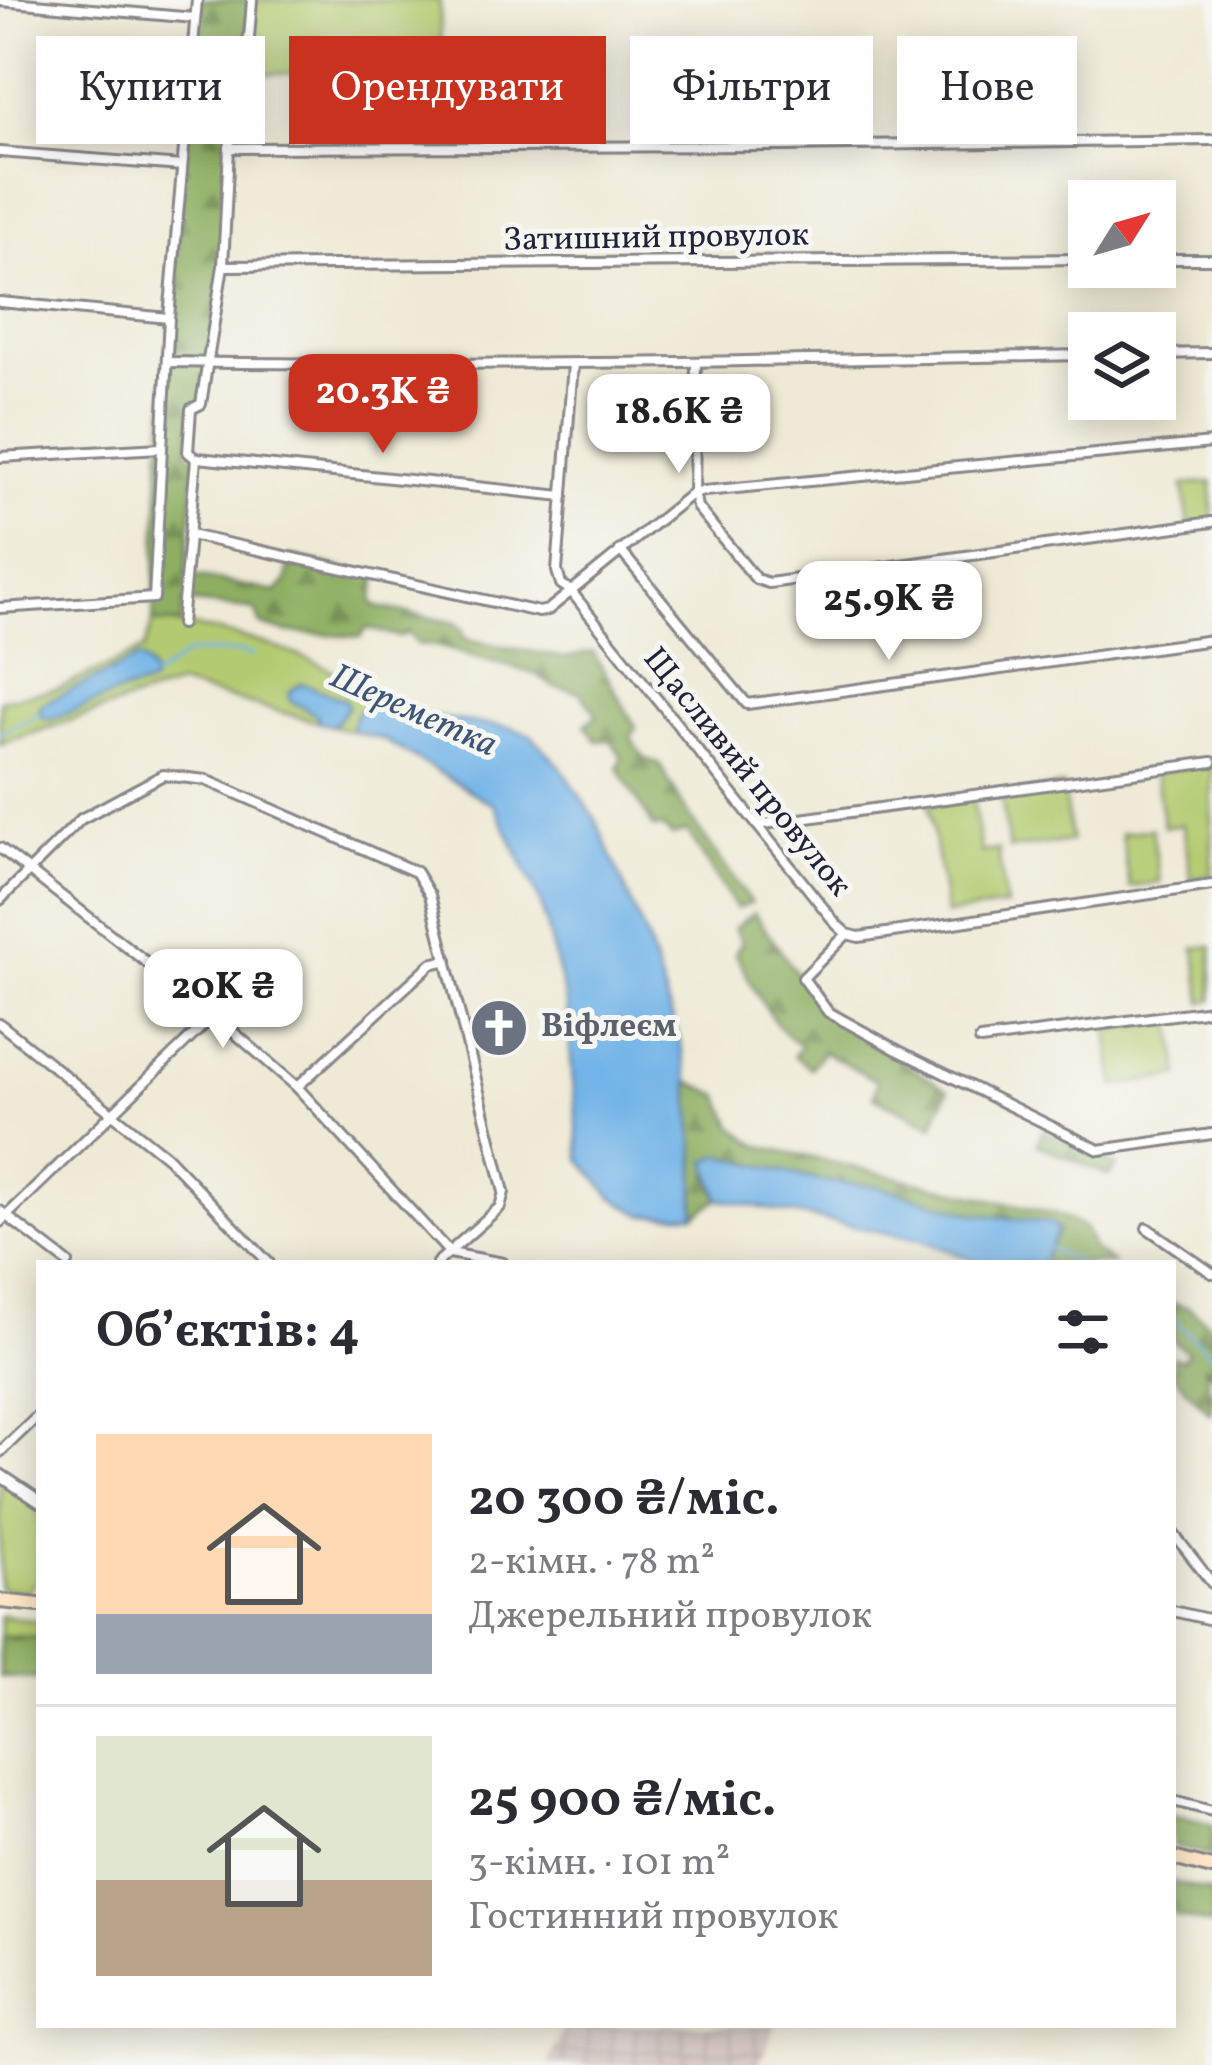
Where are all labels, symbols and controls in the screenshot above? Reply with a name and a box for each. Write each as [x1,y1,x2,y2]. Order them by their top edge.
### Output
chip: Купити [36,36,265,144]
chip: Орендувати [289,36,606,144]
chip: Фільтри [630,36,873,144]
chip: Нове [897,36,1077,144]
north arrow [1068,180,1176,288]
map controls [1068,180,1176,420]
street label: Затишний провулок [503,213,809,265]
button: layers [1068,312,1176,420]
pin: 20.3K ₴ [272,354,494,456]
text: 20.3K ₴ [316,366,450,420]
pin: 18.6K ₴ [568,374,790,476]
text: 18.6K ₴ [614,386,744,440]
pin: 25.9K ₴ [778,561,1000,663]
text: 25.9K ₴ [823,573,955,627]
street label: Щасливий провулок [631,639,861,907]
water label: Шереметка [322,653,504,771]
pin: 20K ₴ [139,949,307,1051]
text: 20K ₴ [171,961,275,1015]
church icon: Віфлеєм [468,997,530,1059]
place label: Віфлеєм [541,1005,677,1051]
text: Об’єктів: 4 [96,1297,360,1368]
icon: filters [1050,1299,1116,1365]
text: 20 300 ₴/міс. [468,1465,780,1536]
icon: home [192,1482,336,1626]
text: 2-кімн. · 78 m² [468,1536,715,1590]
text: Джерельний провулок [468,1590,872,1644]
text: 25 900 ₴/міс. [468,1766,777,1837]
icon: home [192,1784,336,1928]
text: 3-кімн. · 101 m² [468,1837,730,1891]
text: Гостинний провулок [468,1891,838,1945]

